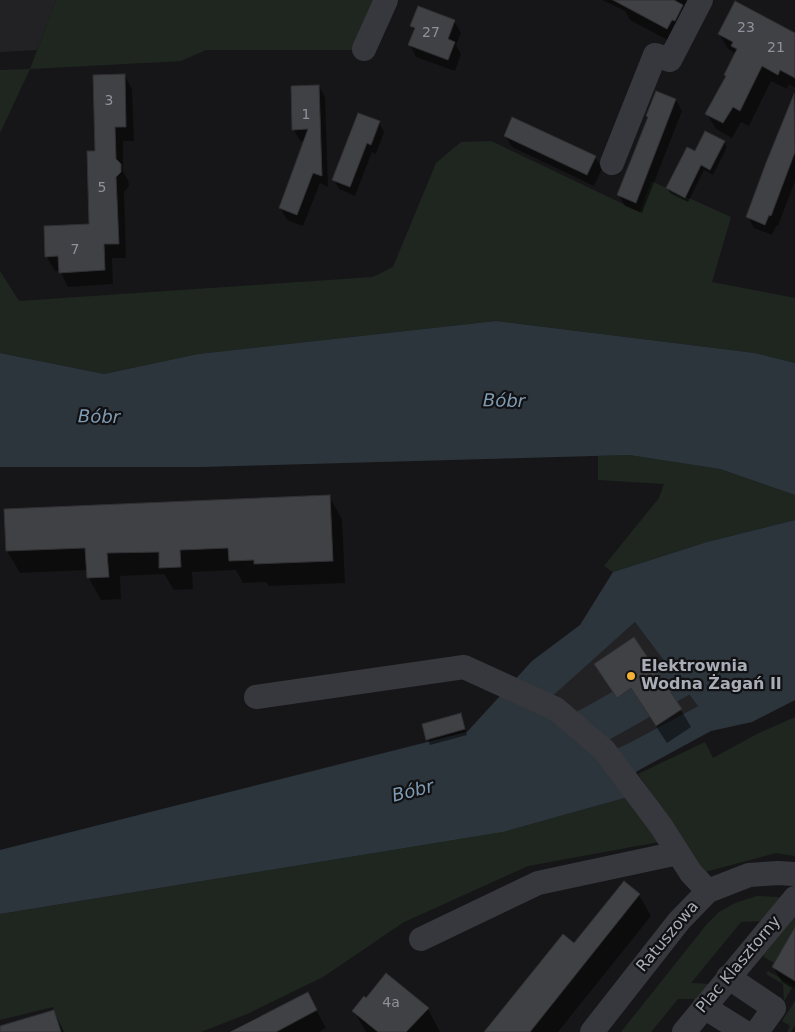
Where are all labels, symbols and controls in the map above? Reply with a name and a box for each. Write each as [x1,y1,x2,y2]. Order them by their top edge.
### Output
house number: 23 [737,20,755,36]
house number: 27 [422,25,440,41]
house number: 21 [767,40,785,56]
house number: 3 [105,93,113,109]
house number: 1 [302,107,310,123]
house number: 5 [98,180,106,196]
house number: 7 [71,242,79,258]
water label: Bóbr [483,391,525,413]
water label: Bóbr [78,407,120,429]
place label: Elektrownia Wodna Żagań II [641,657,782,695]
marker: Elektrownia Wodna Żagań II [625,670,637,682]
water label: Bóbr [390,776,436,808]
street label: Ratuszowa [633,898,703,976]
street label: Plac Klasztorny [693,912,785,1018]
house number: 4a [382,995,400,1011]

